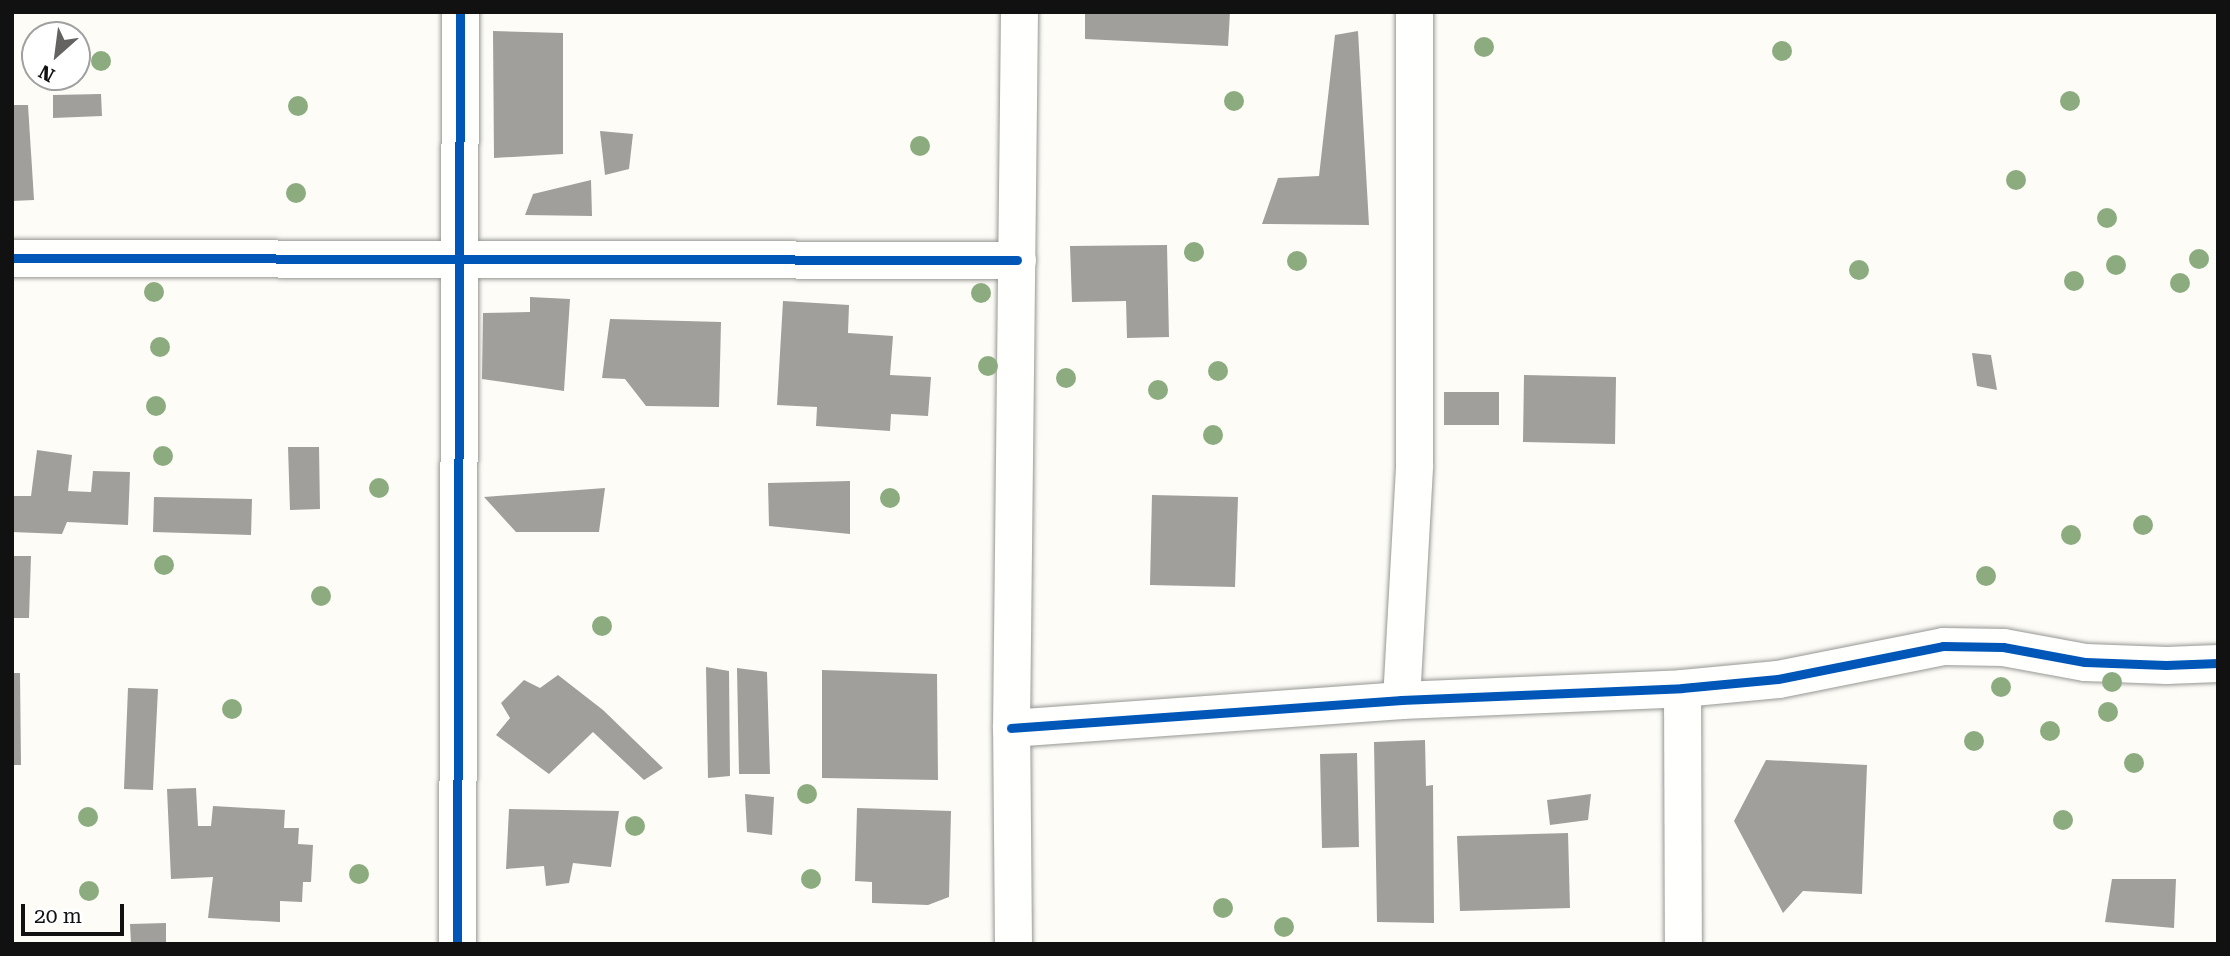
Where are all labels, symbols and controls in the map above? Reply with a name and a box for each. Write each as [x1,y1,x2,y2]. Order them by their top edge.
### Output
north arrow [21,21,91,91]
text: N [35,60,59,87]
scale bar [24,890,128,934]
text: 20 m [34,904,82,928]

